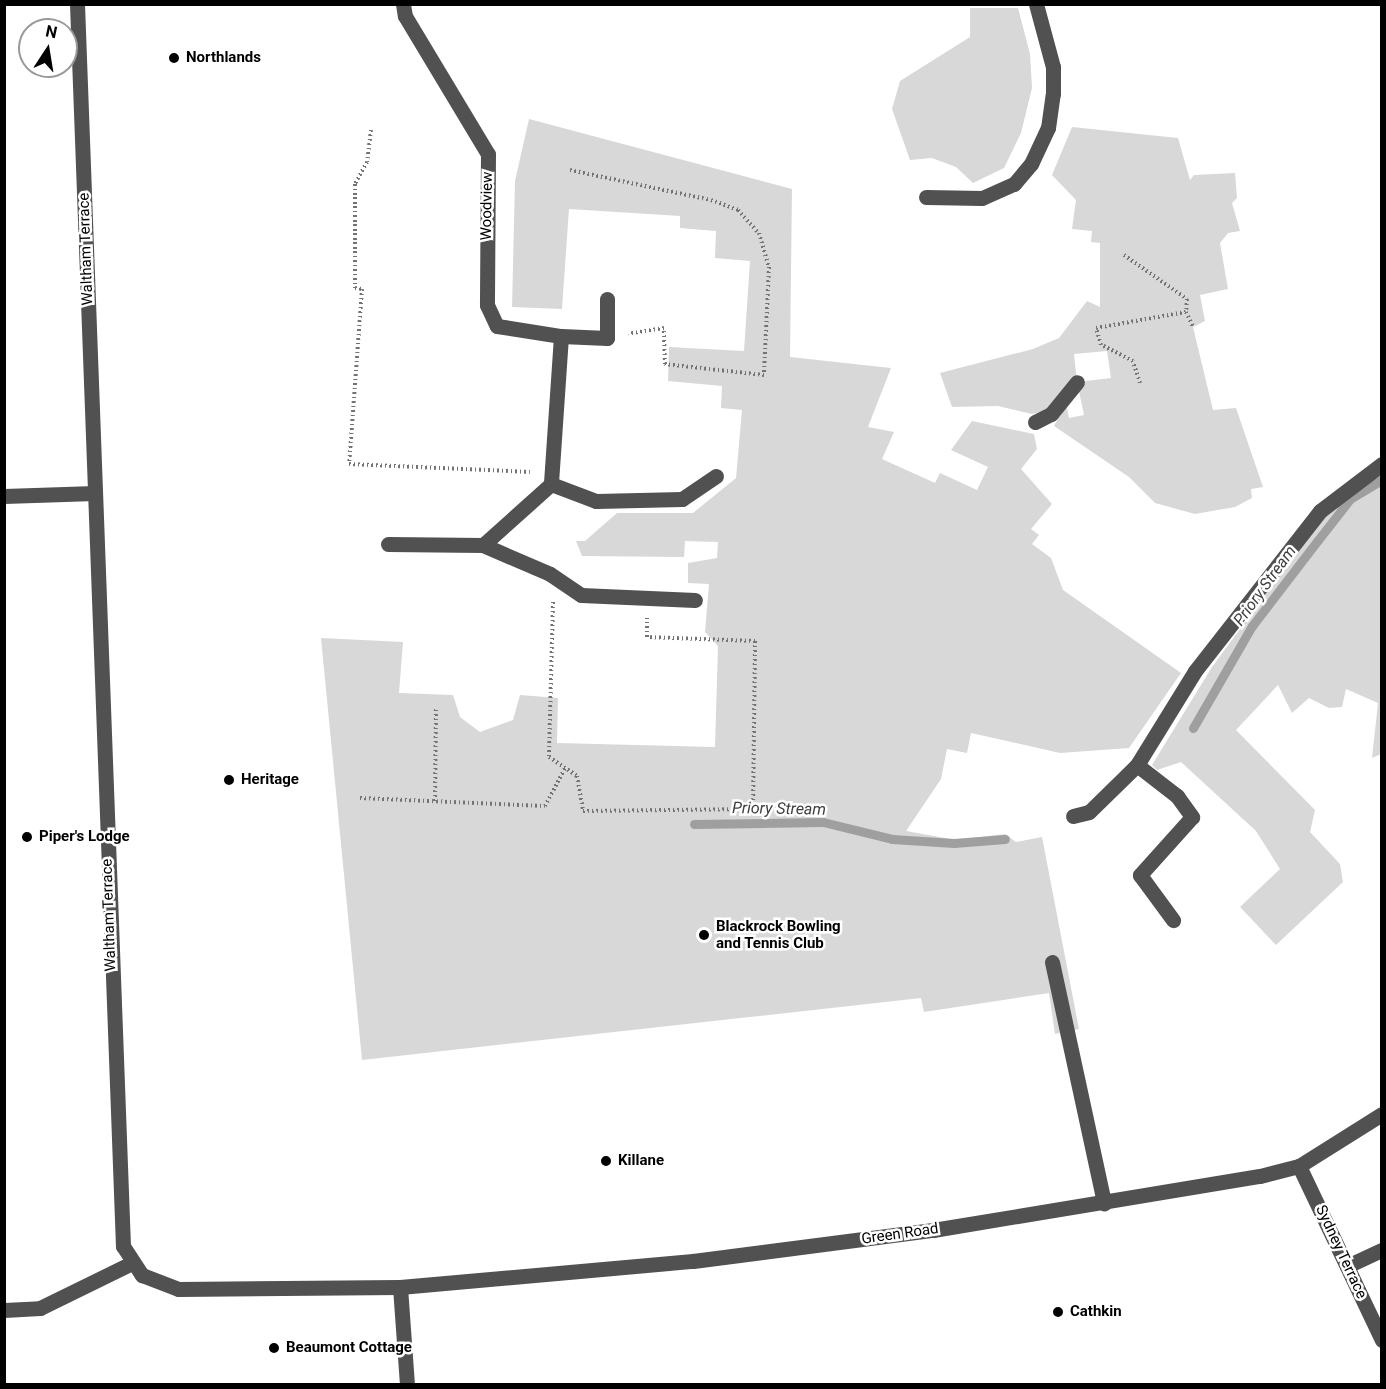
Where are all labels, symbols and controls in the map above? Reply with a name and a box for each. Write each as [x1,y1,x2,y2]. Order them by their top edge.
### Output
north arrow [18,18,78,78]
text: N [44,21,59,42]
place label: Northlands [186,49,261,67]
marker: Northlands [167,51,181,65]
street label: Woodview [477,171,497,241]
street label: Waltham Terrace [75,192,97,306]
water label: Priory Stream [1230,542,1300,630]
place label: Heritage [241,771,299,789]
marker: Heritage [222,773,236,787]
water label: Priory Stream [732,799,826,819]
place label: Piper's Lodge [39,828,130,846]
marker: Piper's Lodge [20,830,34,844]
street label: Waltham Terrace [98,858,120,972]
place label: Blackrock Bowling and Tennis Club [716,917,841,952]
marker: Blackrock Bowling and Tennis Club [697,928,711,942]
place label: Killane [618,1152,664,1170]
marker: Killane [599,1154,613,1168]
street label: Sydney Terrace [1311,1202,1371,1302]
street label: Green Road [860,1220,940,1248]
place label: Cathkin [1070,1303,1122,1321]
marker: Cathkin [1051,1305,1065,1319]
place label: Beaumont Cottage [286,1339,412,1357]
marker: Beaumont Cottage [267,1341,281,1355]

